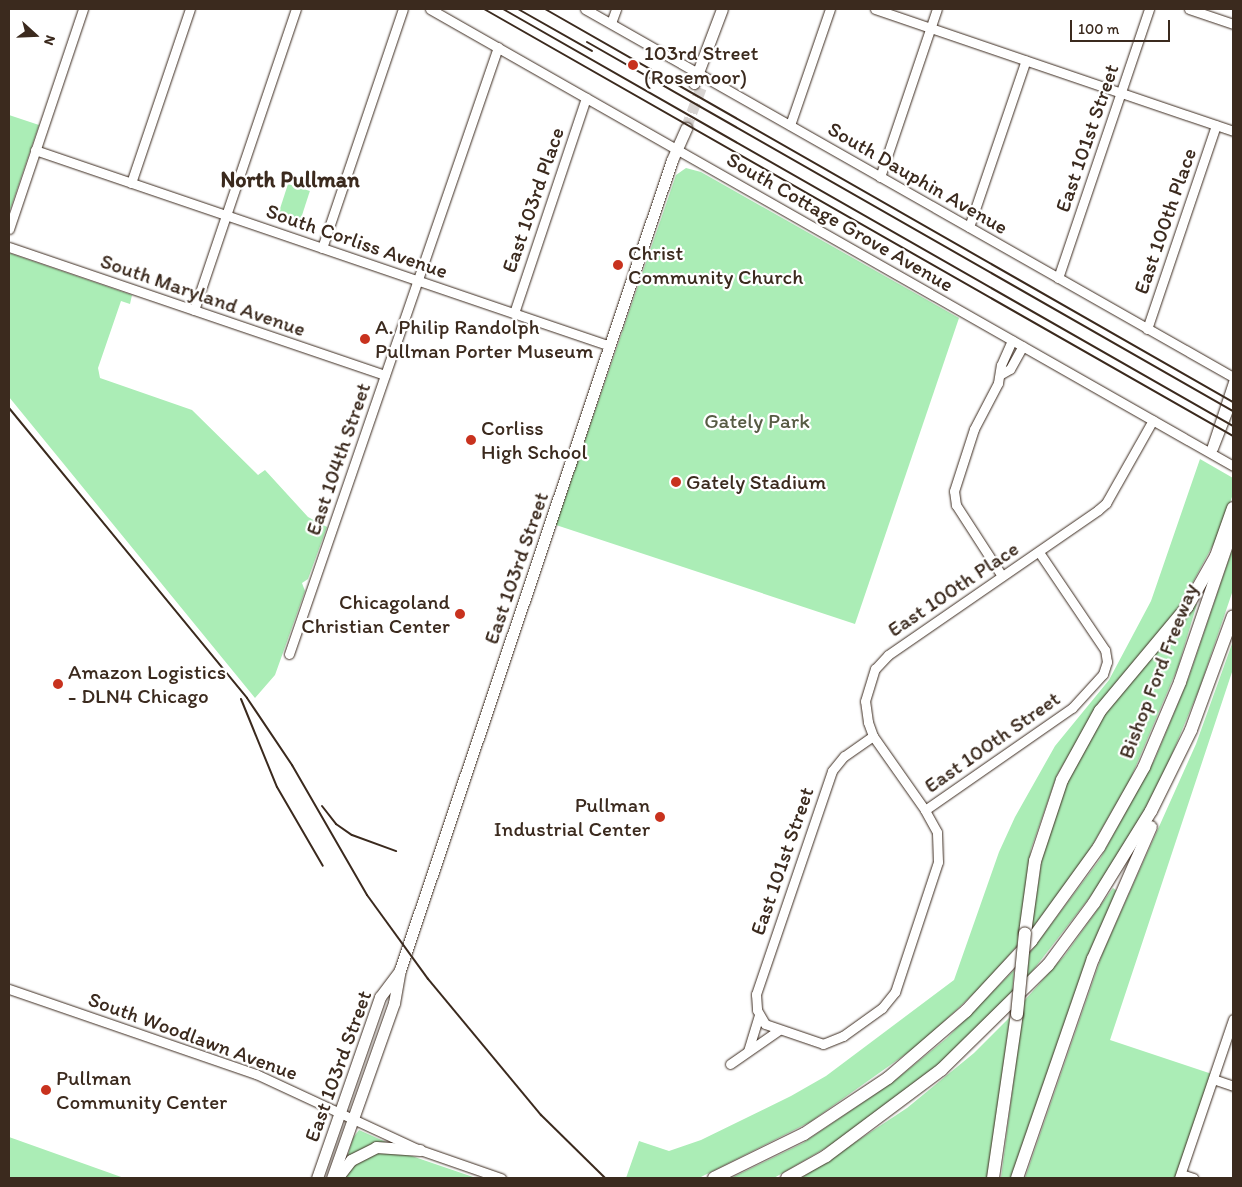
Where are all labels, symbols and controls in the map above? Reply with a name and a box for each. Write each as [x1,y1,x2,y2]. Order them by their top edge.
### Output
north arrow [10,10,60,60]
scale bar [1072,10,1172,42]
text: 100 m [1078,20,1119,38]
text: N [40,33,59,48]
place label: 103rd Street (Rosemoor) [644,40,758,90]
marker: 103rd Street (Rosemoor) [626,58,640,72]
street label: East 101st Street [1050,61,1124,215]
street label: South Dauphin Avenue [824,116,1012,240]
street label: East 103rd Place [496,124,570,276]
street label: East 100th Place [1128,145,1202,297]
street label: South Cottage Grove Avenue [723,147,957,297]
district label: North Pullman [221,167,359,193]
street label: South Corliss Avenue [263,198,451,284]
place label: Christ Community Church [628,240,803,290]
street label: South Maryland Avenue [98,248,308,342]
marker: Christ Community Church [612,259,624,271]
place label: A. Philip Randolph Pullman Porter Museum [375,314,592,364]
marker: A. Philip Randolph Pullman Porter Museum [359,333,371,345]
street label: East 104th Street [300,380,376,538]
park label: Gately Park [704,408,810,434]
place label: Corliss High School [481,415,587,465]
marker: Corliss High School [465,434,477,446]
place label: Gately Stadium [686,469,826,495]
marker: Gately Stadium [670,476,682,488]
street label: East 103rd Street [478,489,554,647]
street label: East 100th Place [883,536,1023,642]
street label: Bishop Ford Freeway [1113,580,1203,762]
place label: Chicagoland Christian Center [301,589,450,639]
marker: Chicagoland Christian Center [454,608,466,620]
place label: Amazon Logistics - DLN4 Chicago [68,659,226,709]
marker: Amazon Logistics - DLN4 Chicago [52,678,64,690]
street label: East 100th Street [920,686,1064,798]
street label: East 101st Street [745,784,819,938]
place label: Pullman Industrial Center [494,792,650,842]
marker: Pullman Industrial Center [654,811,666,823]
street label: South Woodlawn Avenue [85,986,301,1086]
street label: East 103rd Street [299,987,377,1145]
place label: Pullman Community Center [56,1065,228,1115]
marker: Pullman Community Center [40,1084,52,1096]

